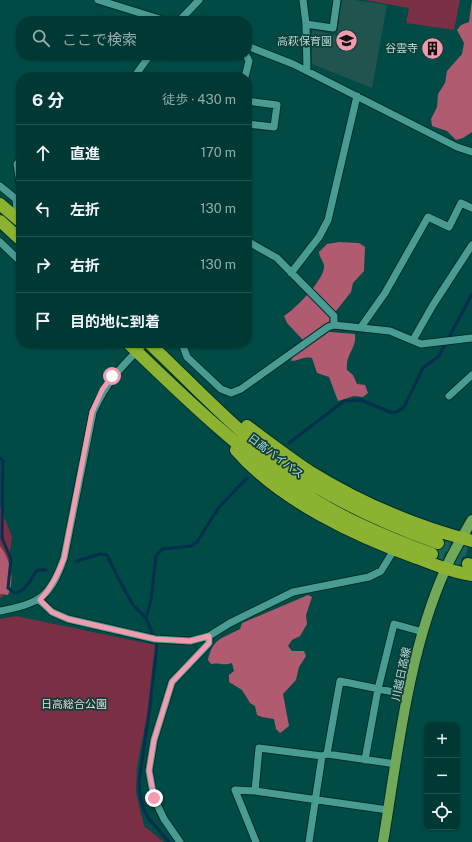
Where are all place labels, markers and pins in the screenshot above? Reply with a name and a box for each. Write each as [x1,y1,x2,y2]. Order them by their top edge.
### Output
school or university icon: 高萩保育園 [334,28,360,54]
place label: 高萩保育園 [277,35,332,47]
building icon: 谷雲寺 [420,35,446,61]
place label: 谷雲寺 [385,42,418,54]

